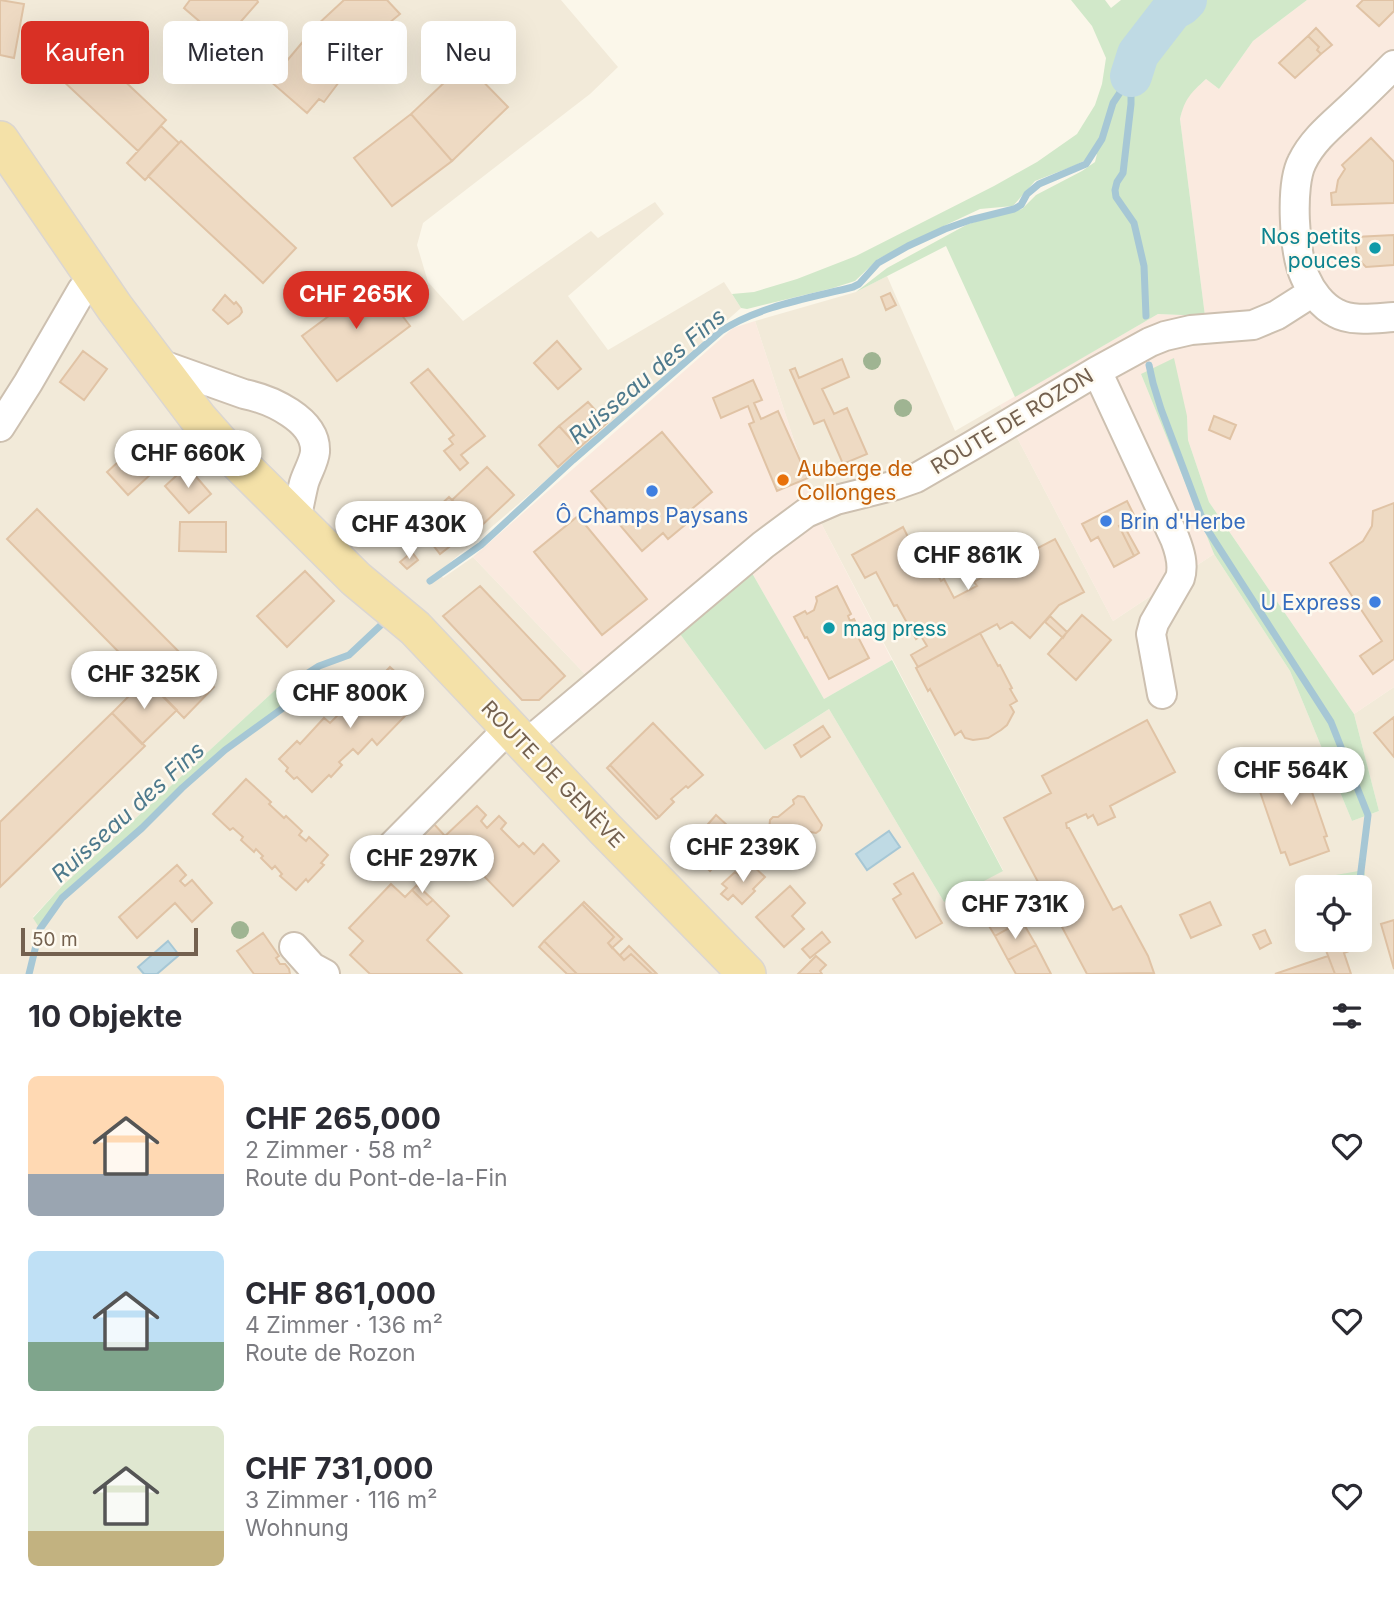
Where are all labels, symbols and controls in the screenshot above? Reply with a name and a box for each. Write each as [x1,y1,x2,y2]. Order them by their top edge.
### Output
chip: Kaufen [21,21,149,84]
chip: Mieten [163,21,288,84]
chip: Filter [302,21,407,84]
chip: Neu [421,21,516,84]
place label: Nos petits pouces [1261,224,1361,273]
marker: Nos petits pouces [1367,240,1383,256]
pin: CHF 265K [284,272,428,331]
text: CHF 265K [299,280,413,308]
water label: Ruisseau des Fins [563,302,731,450]
street label: ROUTE DE ROZON [926,363,1098,479]
pin: CHF 660K [116,430,260,490]
text: CHF 660K [130,439,246,467]
place label: Auberge de Collonges [797,456,913,505]
marker: Auberge de Collonges [775,472,791,488]
marker: Ô Champs Paysans [644,483,660,499]
pin: CHF 430K [337,502,481,561]
place label: Ô Champs Paysans [556,503,748,528]
place label: Brin d'Herbe [1120,509,1246,534]
text: CHF 430K [351,510,467,538]
marker: Brin d'Herbe [1098,513,1114,529]
pin: CHF 861K [896,532,1040,592]
text: CHF 861K [913,541,1023,569]
place label: U Express [1261,590,1361,615]
marker: U Express [1367,594,1383,610]
place label: mag press [843,616,947,641]
marker: mag press [821,620,837,636]
pin: CHF 325K [72,652,216,711]
text: CHF 325K [87,660,201,688]
pin: CHF 800K [278,670,422,730]
text: CHF 800K [292,679,408,707]
street label: ROUTE DE GENÈVE [476,695,630,853]
water label: Ruisseau des Fins [46,736,210,888]
pin: CHF 564K [1219,748,1363,807]
text: CHF 564K [1234,756,1348,784]
pin: CHF 239K [671,824,815,884]
text: CHF 239K [686,833,800,861]
pin: CHF 297K [350,836,494,895]
text: CHF 297K [366,844,478,872]
map controls [1295,875,1372,952]
button: locate [1295,875,1372,952]
pin: CHF 731K [943,881,1087,941]
text: CHF 731K [961,890,1069,918]
scale bar [21,925,198,957]
text: 50 m [32,928,78,951]
icon: filters [1328,997,1366,1035]
text: 10 Objekte [28,998,182,1034]
text: CHF 265,000 [245,1100,441,1136]
icon: home [84,1104,168,1188]
icon: heart [1328,1127,1366,1165]
text: 2 Zimmer · 58 m² [245,1136,432,1164]
text: Route du Pont-de-la-Fin [245,1164,508,1192]
text: CHF 861,000 [245,1275,436,1311]
icon: home [84,1279,168,1363]
icon: heart [1328,1302,1366,1340]
text: 4 Zimmer · 136 m² [245,1311,443,1339]
text: Route de Rozon [245,1339,416,1367]
text: CHF 731,000 [245,1450,433,1486]
icon: home [84,1454,168,1538]
icon: heart [1328,1477,1366,1515]
text: 3 Zimmer · 116 m² [245,1486,437,1514]
text: Wohnung [245,1514,349,1542]

